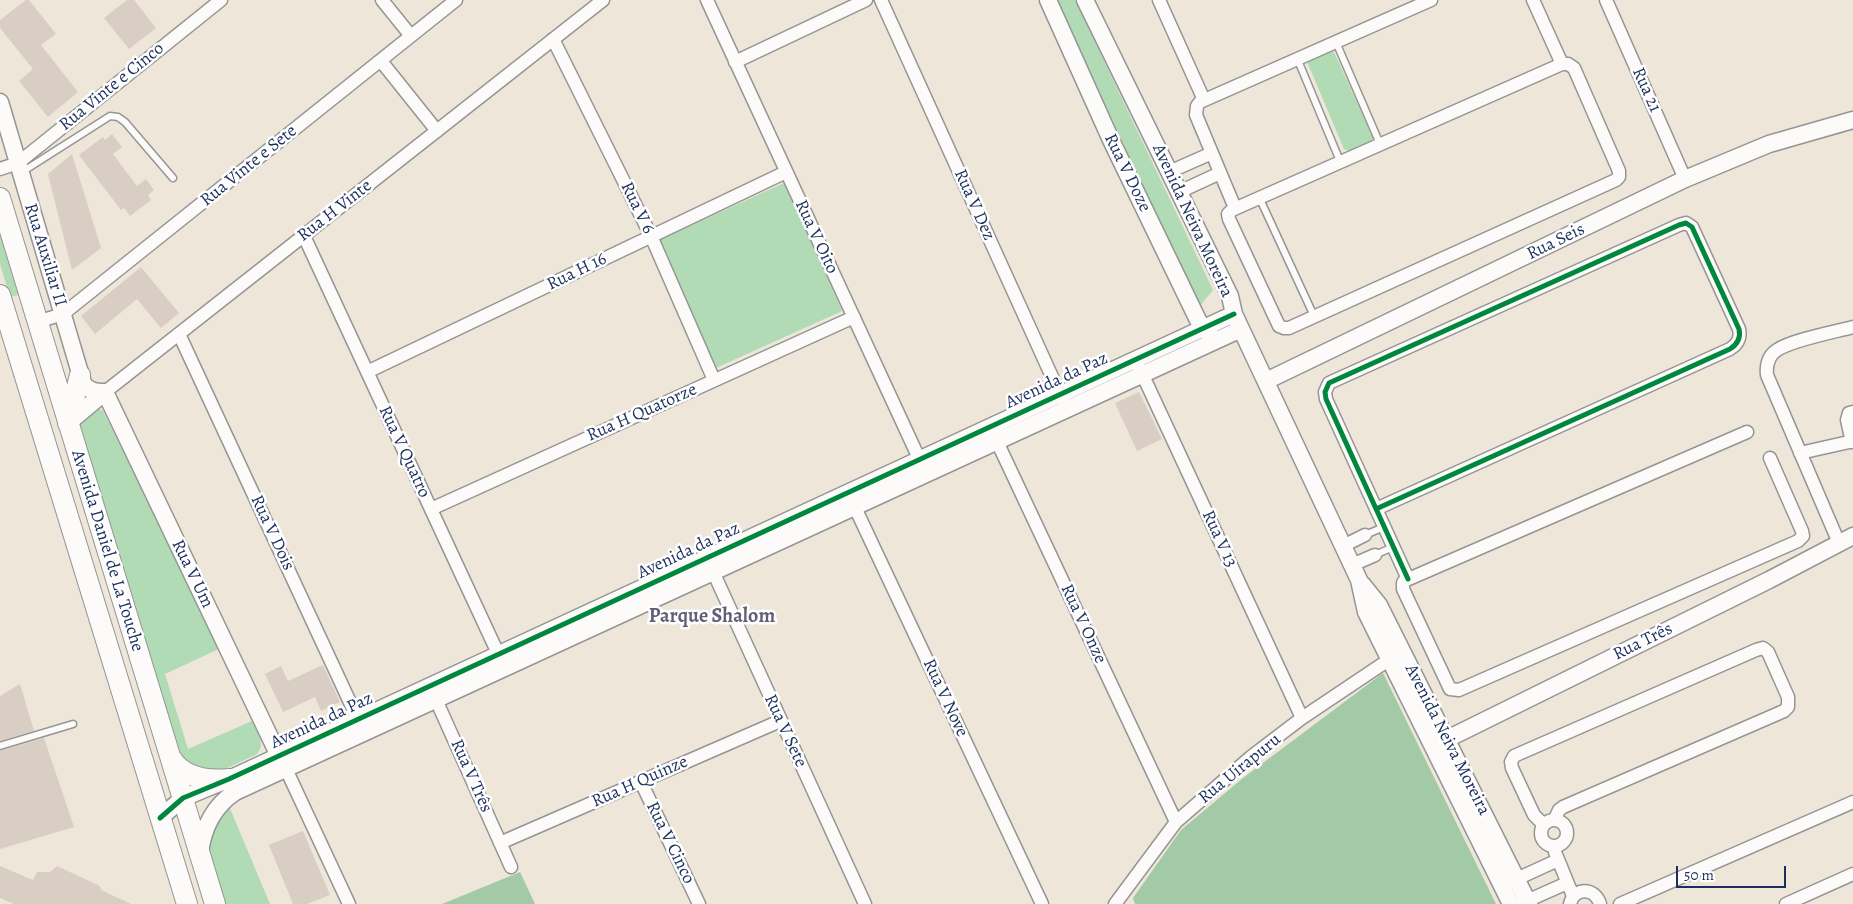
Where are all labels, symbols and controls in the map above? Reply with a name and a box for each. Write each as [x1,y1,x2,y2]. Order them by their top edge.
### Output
street label: Rua Vinte e Cinco [55,38,169,136]
street label: Rua 21 [1627,64,1665,116]
street label: Rua Vinte e Sete [196,121,302,211]
street label: Rua V Doze [1099,130,1155,216]
street label: Avenida Neiva Moreira [1147,141,1237,301]
street label: Rua V Dez [949,166,999,244]
street label: Rua H Vinte [293,175,377,247]
street label: Rua V 6 [615,179,659,237]
street label: Rua V Oito [789,197,843,277]
street label: Rua Auxiliar II [19,201,71,309]
street label: Rua Seis [1524,219,1588,265]
street label: Rua H 16 [544,248,610,296]
street label: Avenida da Paz [1002,348,1112,414]
street label: Rua H Quatorze [584,379,700,447]
street label: Rua V Quatro [373,403,435,501]
street label: Avenida Daniel de La Touche [66,448,148,654]
street label: Rua V Dois [245,492,299,574]
street label: Rua V 13 [1196,507,1242,571]
street label: Avenida da Paz [634,518,744,584]
street label: Rua V Um [166,536,218,612]
street label: Rua V Onze [1055,581,1111,667]
district label: Parque Shalom [649,605,775,629]
street label: Rua Três [1610,618,1676,666]
street label: Rua V Nove [918,655,972,741]
street label: Avenida Neiva Moreira [1400,661,1494,819]
street label: Avenida da Paz [267,688,377,754]
street label: Rua V Sete [759,691,811,771]
street label: Rua Uirapuru [1194,729,1286,809]
street label: Rua V Três [445,736,497,816]
street label: Rua H Quinze [589,751,691,813]
street label: Rua V Cinco [641,798,699,888]
scale bar [1678,856,1788,888]
text: 50 m [1684,865,1714,885]

